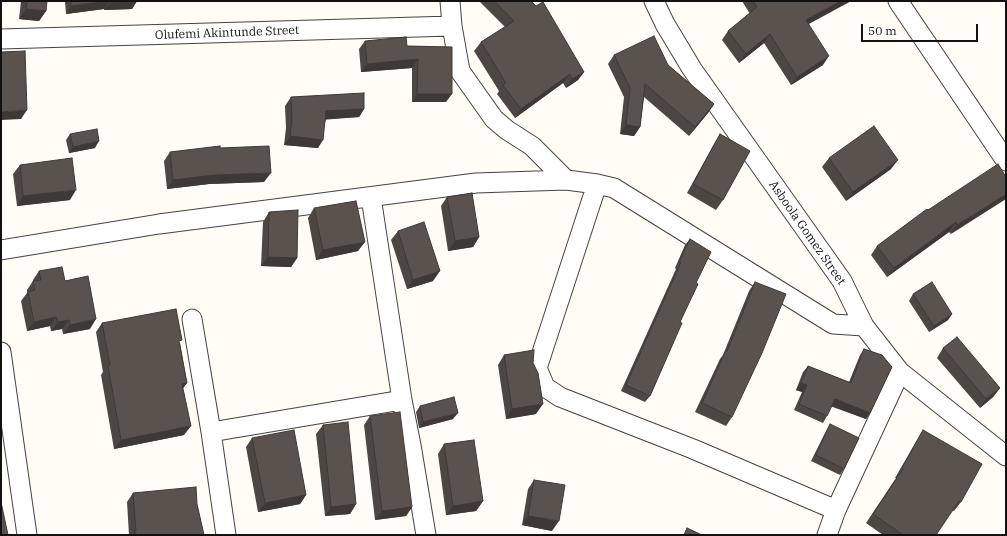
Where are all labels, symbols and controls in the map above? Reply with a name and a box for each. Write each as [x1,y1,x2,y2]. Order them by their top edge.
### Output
scale bar [863,16,980,42]
street label: Olufemi Akintunde Street [155,23,299,43]
text: 50 m [868,23,897,38]
street label: Asboola Gomez Street [766,178,848,288]

